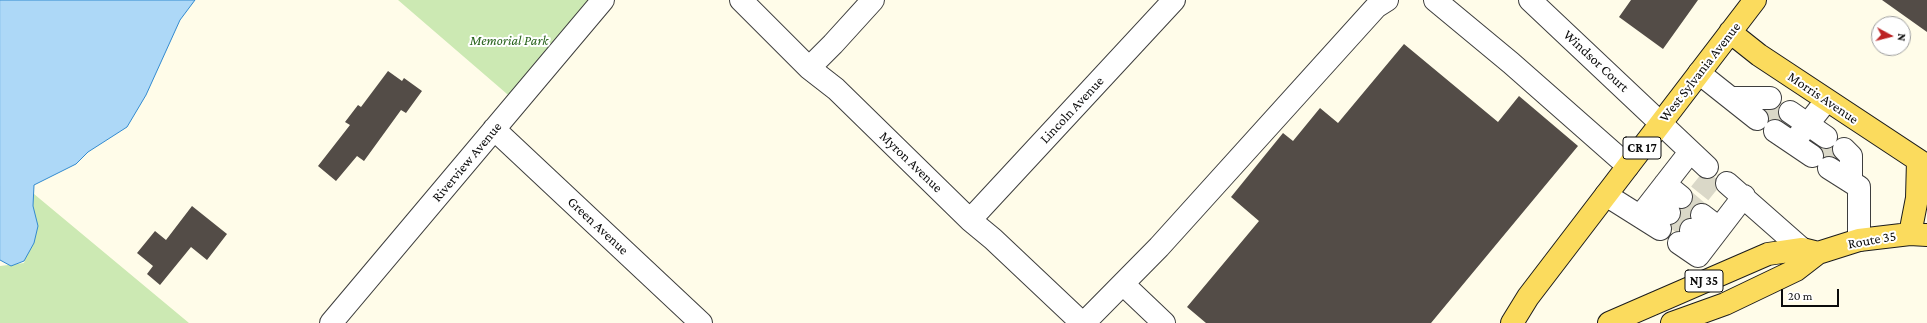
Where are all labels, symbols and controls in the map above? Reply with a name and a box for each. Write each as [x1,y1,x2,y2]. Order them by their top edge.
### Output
north arrow [1871,16,1911,56]
street label: West Sylvania Avenue [1656,19,1744,125]
street label: Windsor Court [1560,26,1632,96]
park label: Memorial Park [470,33,548,49]
text: N [1896,33,1908,42]
street label: Morris Avenue [1785,68,1861,128]
street label: Lincoln Avenue [1037,73,1107,147]
street label: Riverview Avenue [429,119,505,205]
street label: Myron Avenue [876,128,946,196]
road number: CR 17 [1623,137,1661,159]
street label: Green Avenue [564,194,632,258]
street label: Route 35 [1847,228,1897,252]
road number: NJ 35 [1685,270,1723,292]
scale bar [1783,281,1841,307]
text: 20 m [1788,289,1812,303]

